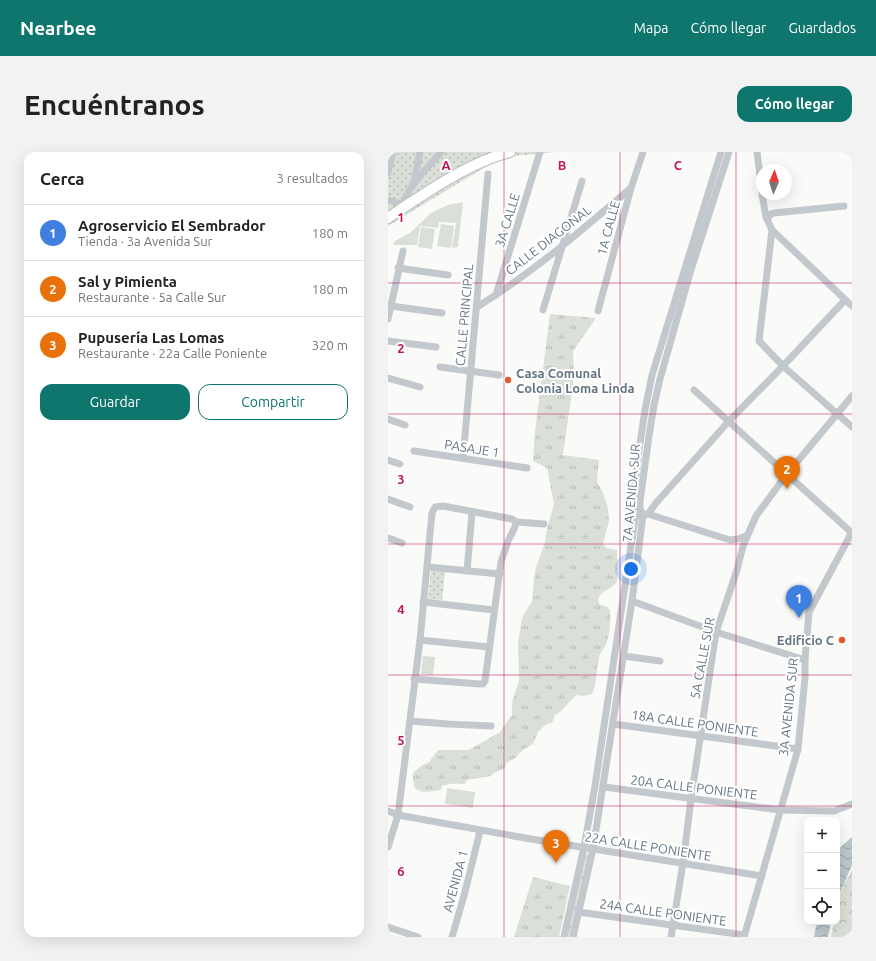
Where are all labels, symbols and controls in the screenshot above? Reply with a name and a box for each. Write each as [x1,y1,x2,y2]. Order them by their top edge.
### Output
text: Nearbee [20,17,97,39]
text: Mapa [634,20,669,36]
text: Cómo llegar [691,20,766,36]
text: Guardados [788,20,856,36]
button: Cómo llegar [737,86,852,122]
text: Encuéntranos [24,89,205,120]
text: A [441,158,451,172]
text: B [558,158,567,172]
text: C [674,158,683,172]
north arrow [756,164,792,200]
text: Cerca [40,169,85,188]
text: 3 resultados [277,171,348,185]
street label: 3A CALLE [492,191,522,249]
street label: 1A CALLE [594,199,622,257]
street label: CALLE DIAGONAL [503,202,594,278]
text: 1 [397,210,405,224]
text: Agroservicio El Sembrador [78,217,265,234]
text: 1 [49,226,57,240]
text: 180 m [312,226,348,240]
text: Tienda · 3a Avenida Sur [78,234,213,248]
street label: CALLE PRINCIPAL [453,263,475,367]
text: Sal y Pimienta [78,273,177,290]
text: 2 [49,282,57,296]
text: 180 m [312,282,348,296]
text: Restaurante · 5a Calle Sur [78,290,226,304]
text: Pupusería Las Lomas [78,329,224,346]
text: 3 [49,338,57,352]
text: 320 m [312,338,348,352]
text: 2 [397,341,405,355]
text: Restaurante · 22a Calle Poniente [78,346,267,360]
place label: Casa Comunal Colonia Loma Linda [516,366,635,395]
marker: Casa Comunal Colonia Loma Linda [503,375,513,385]
button: Guardar [40,384,190,420]
button: Compartir [198,384,348,420]
street label: PASAJE 1 [443,437,501,459]
street label: 7A AVENIDA SUR [620,443,642,543]
pin: 2 [774,456,800,489]
text: 3 [397,472,405,486]
your location [621,559,641,579]
pin: 1 [786,585,812,618]
text: 4 [397,602,405,616]
street label: 5A CALLE SUR [687,616,717,700]
place label: Edificio C [777,633,835,647]
marker: Edificio C [837,635,847,645]
street label: 3A AVENIDA SUR [776,657,800,757]
street label: 18A CALLE PONIENTE [631,707,759,739]
text: 5 [397,733,405,747]
street label: 20A CALLE PONIENTE [630,772,758,802]
map controls [804,817,840,925]
button: + [804,817,840,853]
street label: 22A CALLE PONIENTE [584,829,712,863]
pin: 3 [543,830,569,863]
street label: AVENIDA 1 [440,848,470,914]
button: − [804,853,840,889]
text: 6 [397,864,405,878]
button: locate [804,889,840,925]
street label: 24A CALLE PONIENTE [599,896,727,928]

